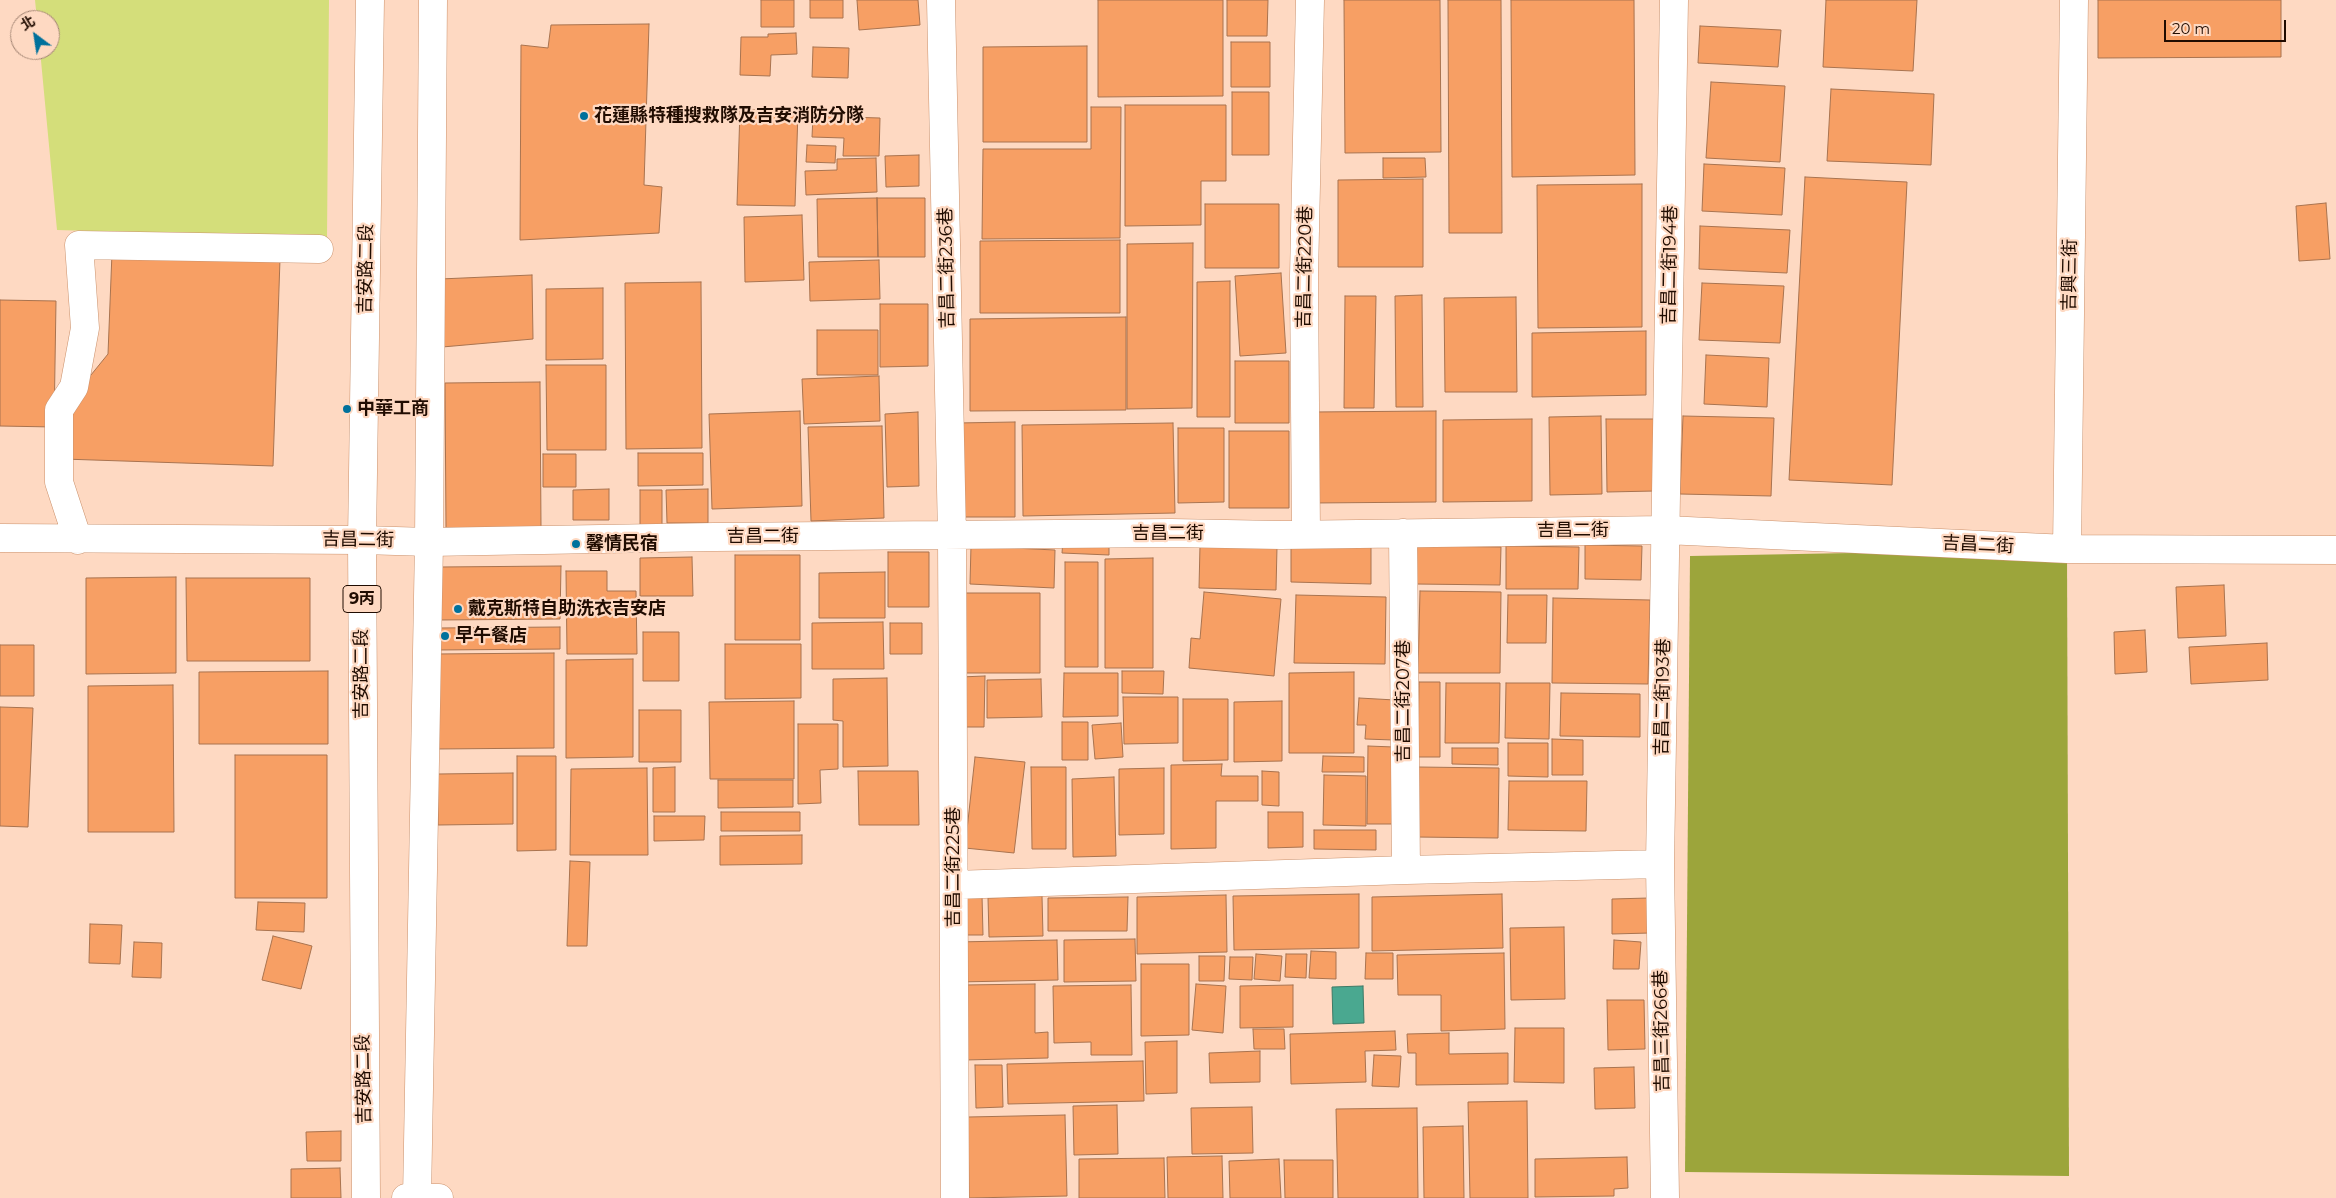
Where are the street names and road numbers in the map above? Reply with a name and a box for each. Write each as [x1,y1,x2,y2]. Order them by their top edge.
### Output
street label: 吉昌二街194巷 [1658,205,1682,325]
street label: 吉昌二街220巷 [1293,206,1317,328]
street label: 吉昌二街236巷 [935,207,959,329]
street label: 吉安路二段 [354,224,378,314]
street label: 吉興三街 [2059,239,2081,311]
street label: 吉昌二街 [1537,520,1609,542]
street label: 吉昌二街 [1132,523,1204,545]
street label: 吉昌二街 [727,526,799,548]
street label: 吉昌二街 [322,529,394,551]
street label: 吉昌二街 [1941,532,2015,558]
road number: 9丙 [343,586,381,612]
street label: 吉安路二段 [351,629,373,719]
street label: 吉昌二街193巷 [1651,638,1675,756]
street label: 吉昌二街207巷 [1393,640,1415,762]
street label: 吉昌二街225巷 [943,807,965,927]
street label: 吉昌三街266巷 [1650,970,1674,1092]
street label: 吉安路二段 [352,1034,376,1124]

